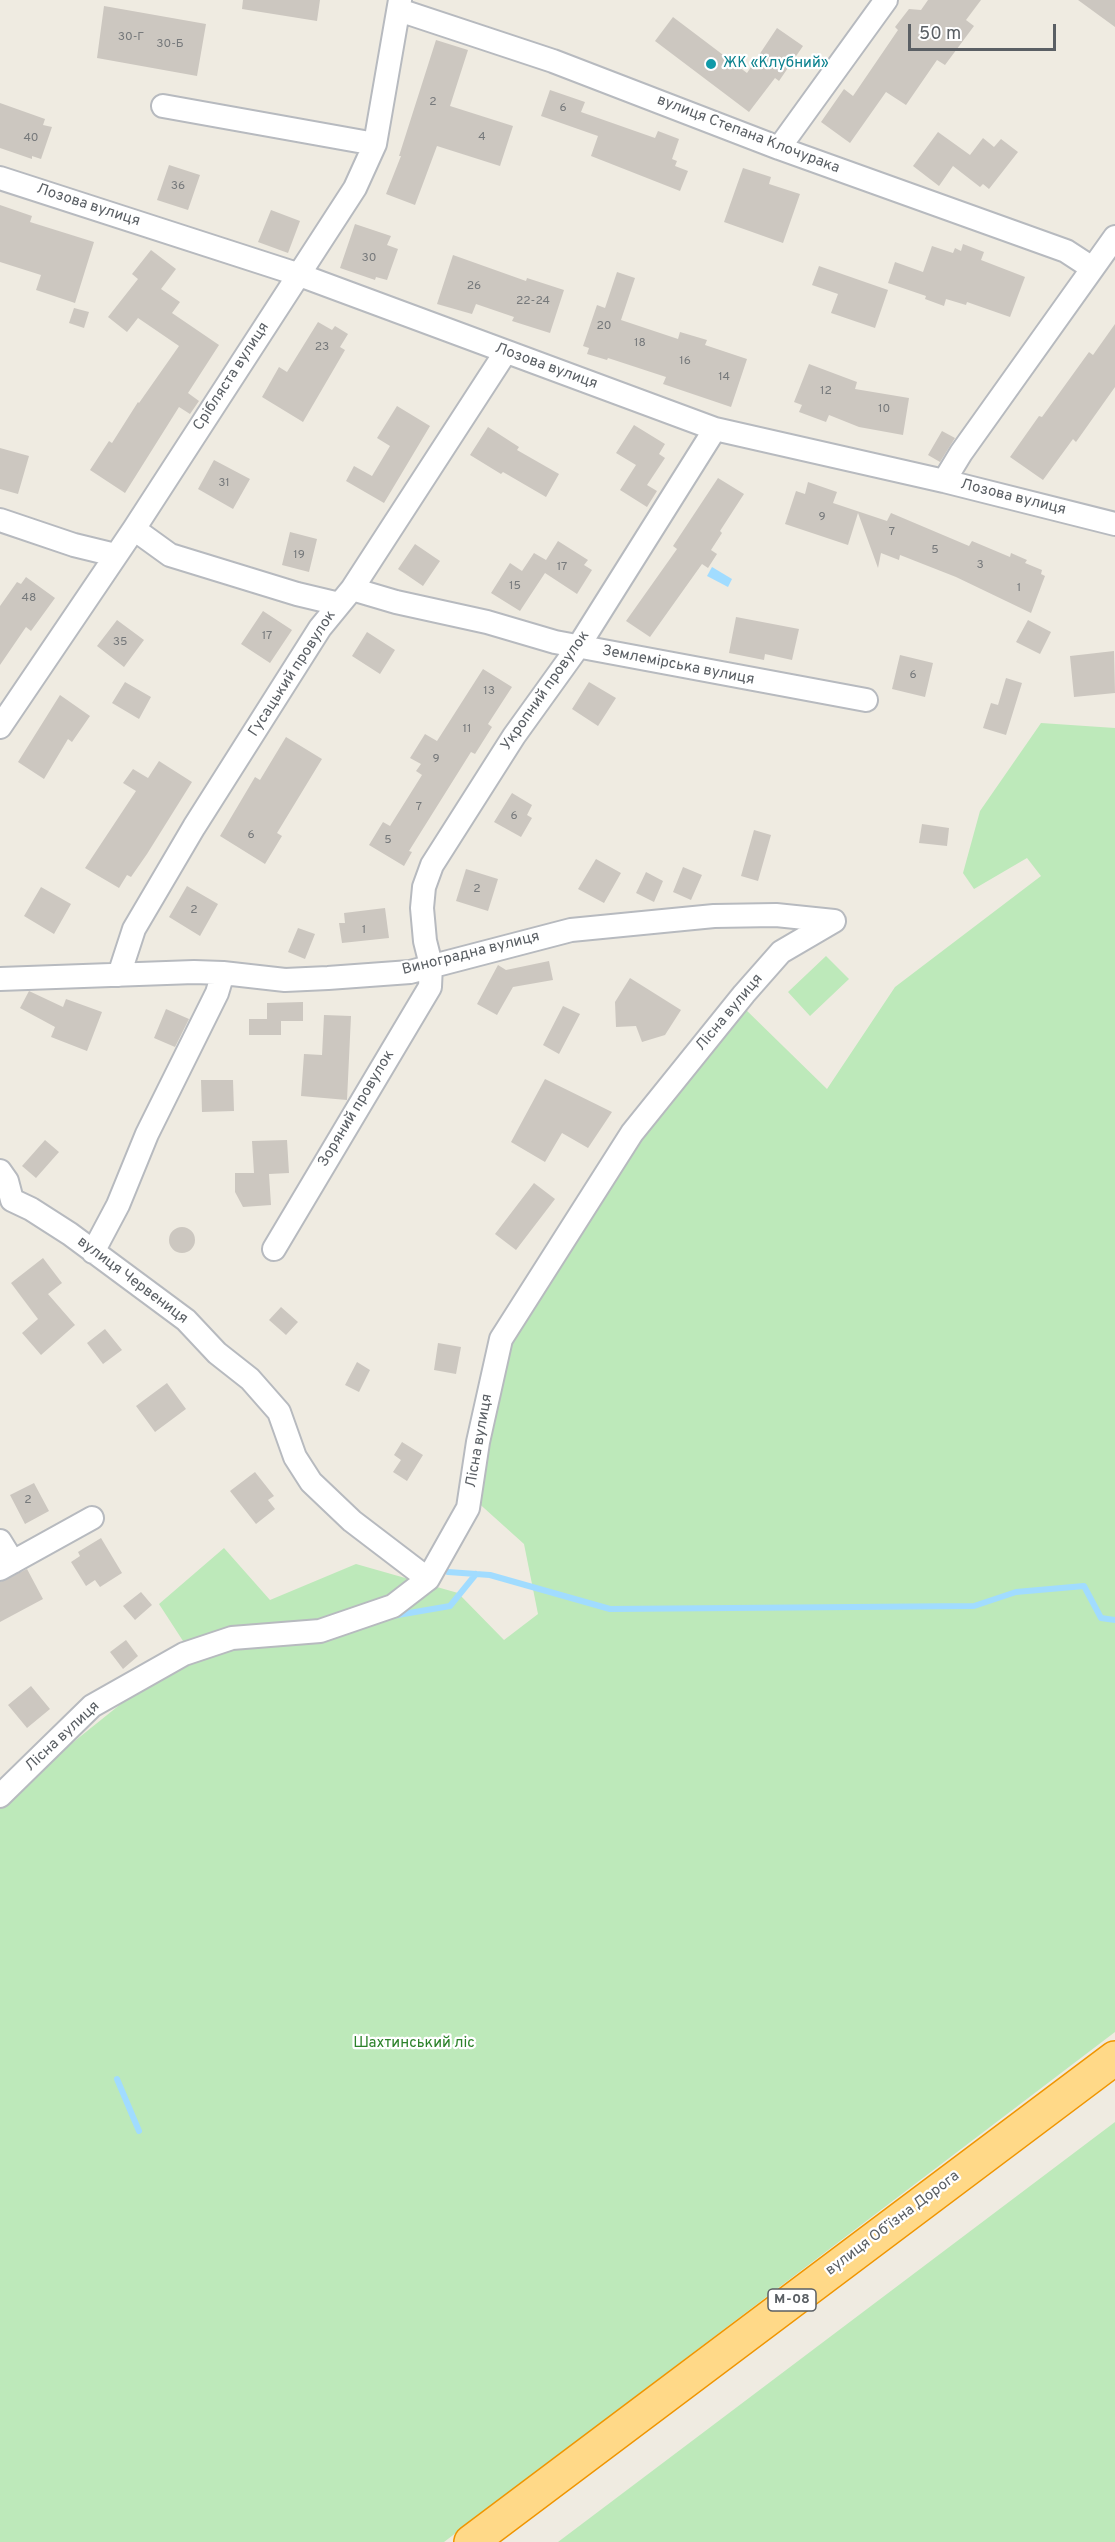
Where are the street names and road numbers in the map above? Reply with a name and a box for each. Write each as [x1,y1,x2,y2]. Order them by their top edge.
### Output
street label: вулиця Степана Клочурака [654,92,842,178]
street label: Лозова вулиця [34,181,142,231]
street label: Срібляста вулиця [190,319,274,435]
street label: Лозова вулиця [492,340,600,394]
street label: Лозова вулиця [958,476,1068,520]
street label: Гусацький провулок [246,608,340,740]
street label: Укропний провулок [498,628,594,754]
street label: Землемірська вулиця [600,642,756,690]
street label: Виноградна вулиця [400,928,542,980]
street label: Лісна вулиця [693,971,767,1055]
street label: Зоряний провулок [315,1047,399,1171]
street label: вулиця Червениця [73,1233,191,1329]
street label: Лісна вулиця [463,1393,497,1489]
street label: Лісна вулиця [22,1698,104,1776]
street label: вулиця Обʼїзна Дорога [823,2168,963,2280]
road number: М-08 [768,2289,816,2311]

